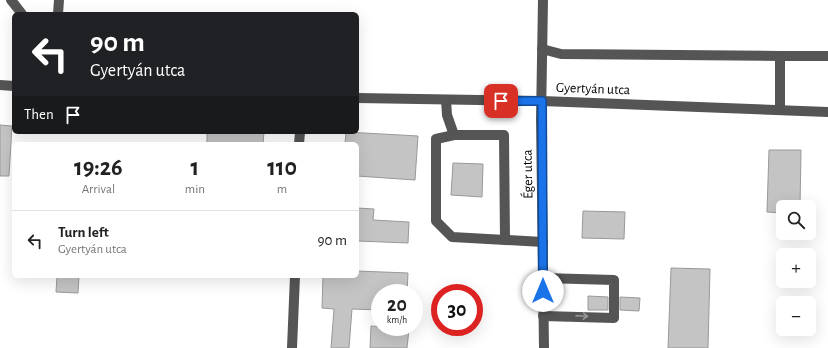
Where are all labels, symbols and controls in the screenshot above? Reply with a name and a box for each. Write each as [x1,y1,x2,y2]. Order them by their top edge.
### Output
icon: left [24,28,76,80]
text: 90 m [90,29,145,57]
text: Gyertyán utca [90,62,185,80]
street label: Gyertyán utca [556,81,631,97]
pin [484,84,518,118]
icon: arrive [490,90,512,112]
icon: arrive [62,104,84,126]
text: Then [24,107,54,122]
street label: Éger utca [518,149,535,199]
text: 19:26 [74,156,123,180]
text: 1 [191,156,199,180]
text: 110 [267,156,297,180]
text: Arrival [82,183,115,196]
text: min [185,183,205,196]
text: m [277,183,287,196]
map controls [776,200,816,336]
button: search [776,200,816,240]
text: Turn left [58,225,109,240]
icon: left [24,230,46,252]
text: 90 m [318,233,347,248]
text: Gyertyán utca [58,243,127,256]
button: + [776,248,816,288]
position arrow [522,270,564,312]
speed limit sign: 30 [431,284,483,336]
text: 20 [387,295,407,315]
button: − [776,296,816,336]
one-way arrow [575,312,588,320]
text: km/h [387,315,407,325]

